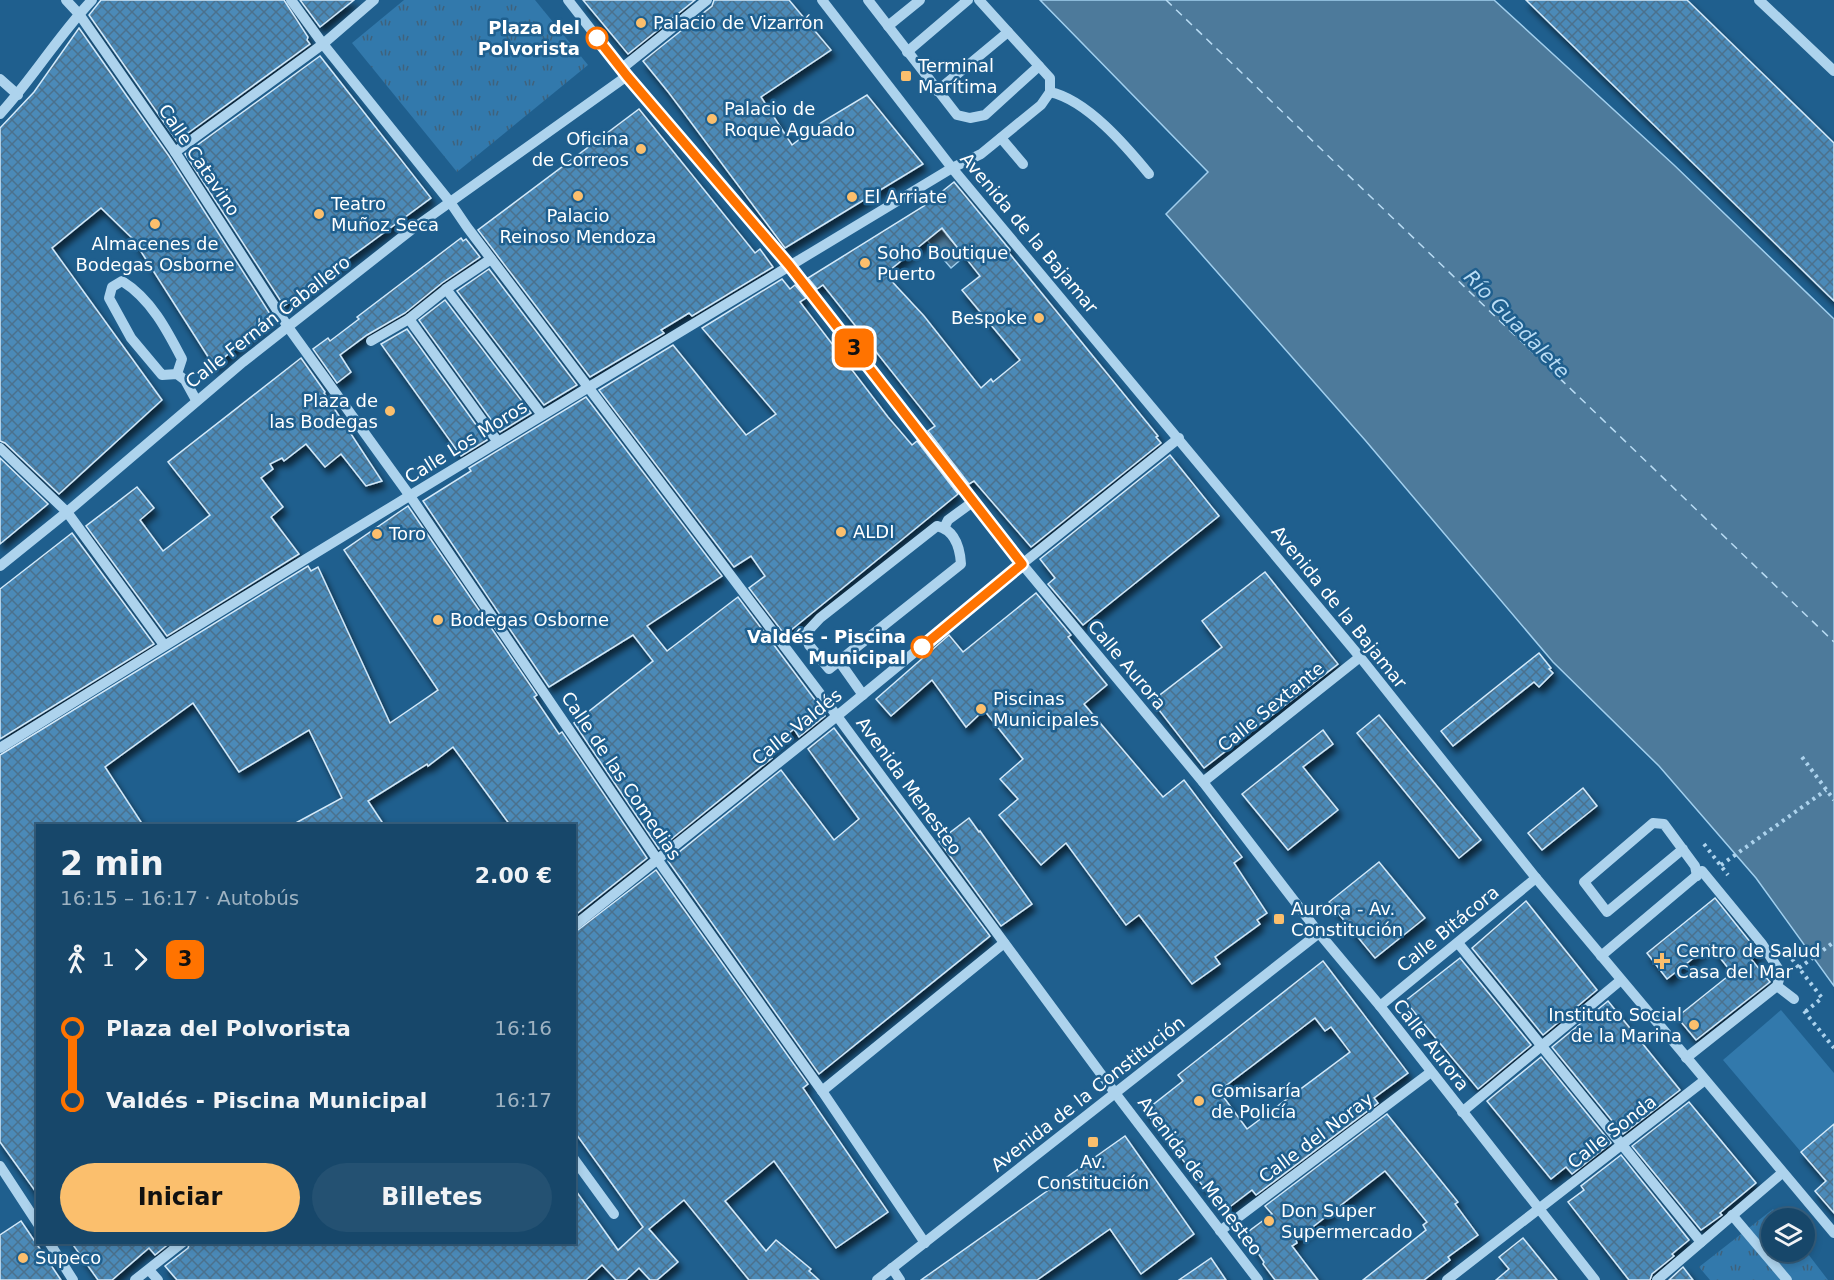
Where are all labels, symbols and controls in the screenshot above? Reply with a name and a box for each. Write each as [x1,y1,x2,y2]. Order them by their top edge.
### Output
place label: Palacio de Vizarrón [653,12,824,33]
marker: Palacio de Vizarrón [634,16,648,30]
place label: Plaza del Polvorista [478,17,580,59]
marker: Plaza del Polvorista [586,27,608,49]
place label: Terminal Marítima [917,55,998,97]
marker: Terminal Marítima [899,69,913,83]
place label: Palacio de Roque Aguado [724,98,855,140]
street label: Calle Catavino [154,100,245,220]
marker: Palacio de Roque Aguado [705,112,719,126]
place label: Oficina de Correos [532,128,629,170]
marker: Oficina de Correos [634,142,648,156]
street label: Avenida de la Bajamar [956,148,1103,318]
place label: El Arriate [864,186,947,207]
marker: Palacio Reinoso Mendoza [571,189,585,203]
marker: El Arriate [845,190,859,204]
place label: Teatro Muñoz Seca [330,193,439,235]
place label: Palacio Reinoso Mendoza [499,205,657,247]
marker: Teatro Muñoz Seca [312,207,326,221]
marker: Almacenes de Bodegas Osborne [148,217,162,231]
place label: Almacenes de Bodegas Osborne [76,233,234,275]
place label: Soho Boutique Puerto [877,242,1008,284]
street label: Calle Fernán Caballero [181,251,354,392]
marker: Soho Boutique Puerto [858,256,872,270]
water label: Río Guadalete [1459,265,1575,383]
place label: Bespoke [951,307,1027,328]
marker: Bespoke [1032,311,1046,325]
line badge: 3 [834,328,874,368]
text: 3 [847,336,861,360]
place label: Plaza de las Bodegas [269,390,378,432]
street label: Calle Los Moros [401,396,531,488]
marker: Plaza de las Bodegas [383,404,397,418]
place label: ALDI [853,521,895,542]
street label: Avenida de la Bajamar [1267,521,1412,693]
place label: Toro [388,523,426,544]
marker: ALDI [834,525,848,539]
marker: Toro [370,527,384,541]
place label: Bodegas Osborne [450,609,609,630]
marker: Bodegas Osborne [431,613,445,627]
street label: Calle Aurora [1084,616,1171,714]
place label: Valdés - Piscina Municipal [747,626,906,668]
marker: Valdés - Piscina Municipal [911,636,933,658]
street label: Calle Sextante [1213,657,1328,756]
street label: Calle Valdés [748,684,846,769]
street label: Calle de las Comedias [557,687,686,864]
place label: Piscinas Municipales [993,688,1099,730]
marker: Piscinas Municipales [974,702,988,716]
street label: Avenida Menesteo [852,713,966,859]
text: 2 min [60,844,164,883]
text: 2.00 € [475,863,552,888]
street label: Calle Bitácora [1392,881,1503,976]
text: 16:15 – 16:17 · Autobús [60,886,299,910]
place label: Aurora - Av. Constitución [1291,898,1403,940]
marker: Aurora - Av. Constitución [1272,912,1286,926]
place label: Centro de Salud Casa del Mar [1676,940,1820,982]
icon: walk [60,943,93,976]
icon: forward [124,943,157,976]
text: 1 [102,947,115,971]
text: 3 [178,947,192,971]
marker: Centro de Salud Casa del Mar [1653,952,1671,970]
street label: Calle Aurora [1389,995,1474,1095]
place label: Instituto Social de la Marina [1548,1004,1682,1046]
street label: Avenida de la Constitución [987,1012,1189,1176]
text: Plaza del Polvorista [106,1016,351,1041]
text: 16:16 [494,1016,552,1040]
marker: Instituto Social de la Marina [1687,1018,1701,1032]
place label: Comisaría de Policía [1211,1080,1301,1122]
text: Valdés - Piscina Municipal [106,1088,427,1113]
text: 16:17 [494,1088,552,1112]
street label: Calle del Noray [1255,1088,1377,1187]
street label: Calle Sonda [1563,1090,1660,1173]
street label: Avenida de Menesteo [1134,1092,1267,1259]
marker: Comisaría de Policía [1192,1094,1206,1108]
marker: Av. Constitución [1086,1135,1100,1149]
place label: Av. Constitución [1037,1151,1149,1193]
button: Iniciar [60,1163,300,1232]
button: Billetes [312,1163,552,1232]
place label: Don Super Supermercado [1281,1200,1412,1242]
map controls [1761,1208,1815,1262]
button: layers [1761,1208,1815,1262]
marker: Don Super Supermercado [1262,1214,1276,1228]
place label: Supeco [35,1247,101,1268]
marker: Supeco [16,1251,30,1265]

